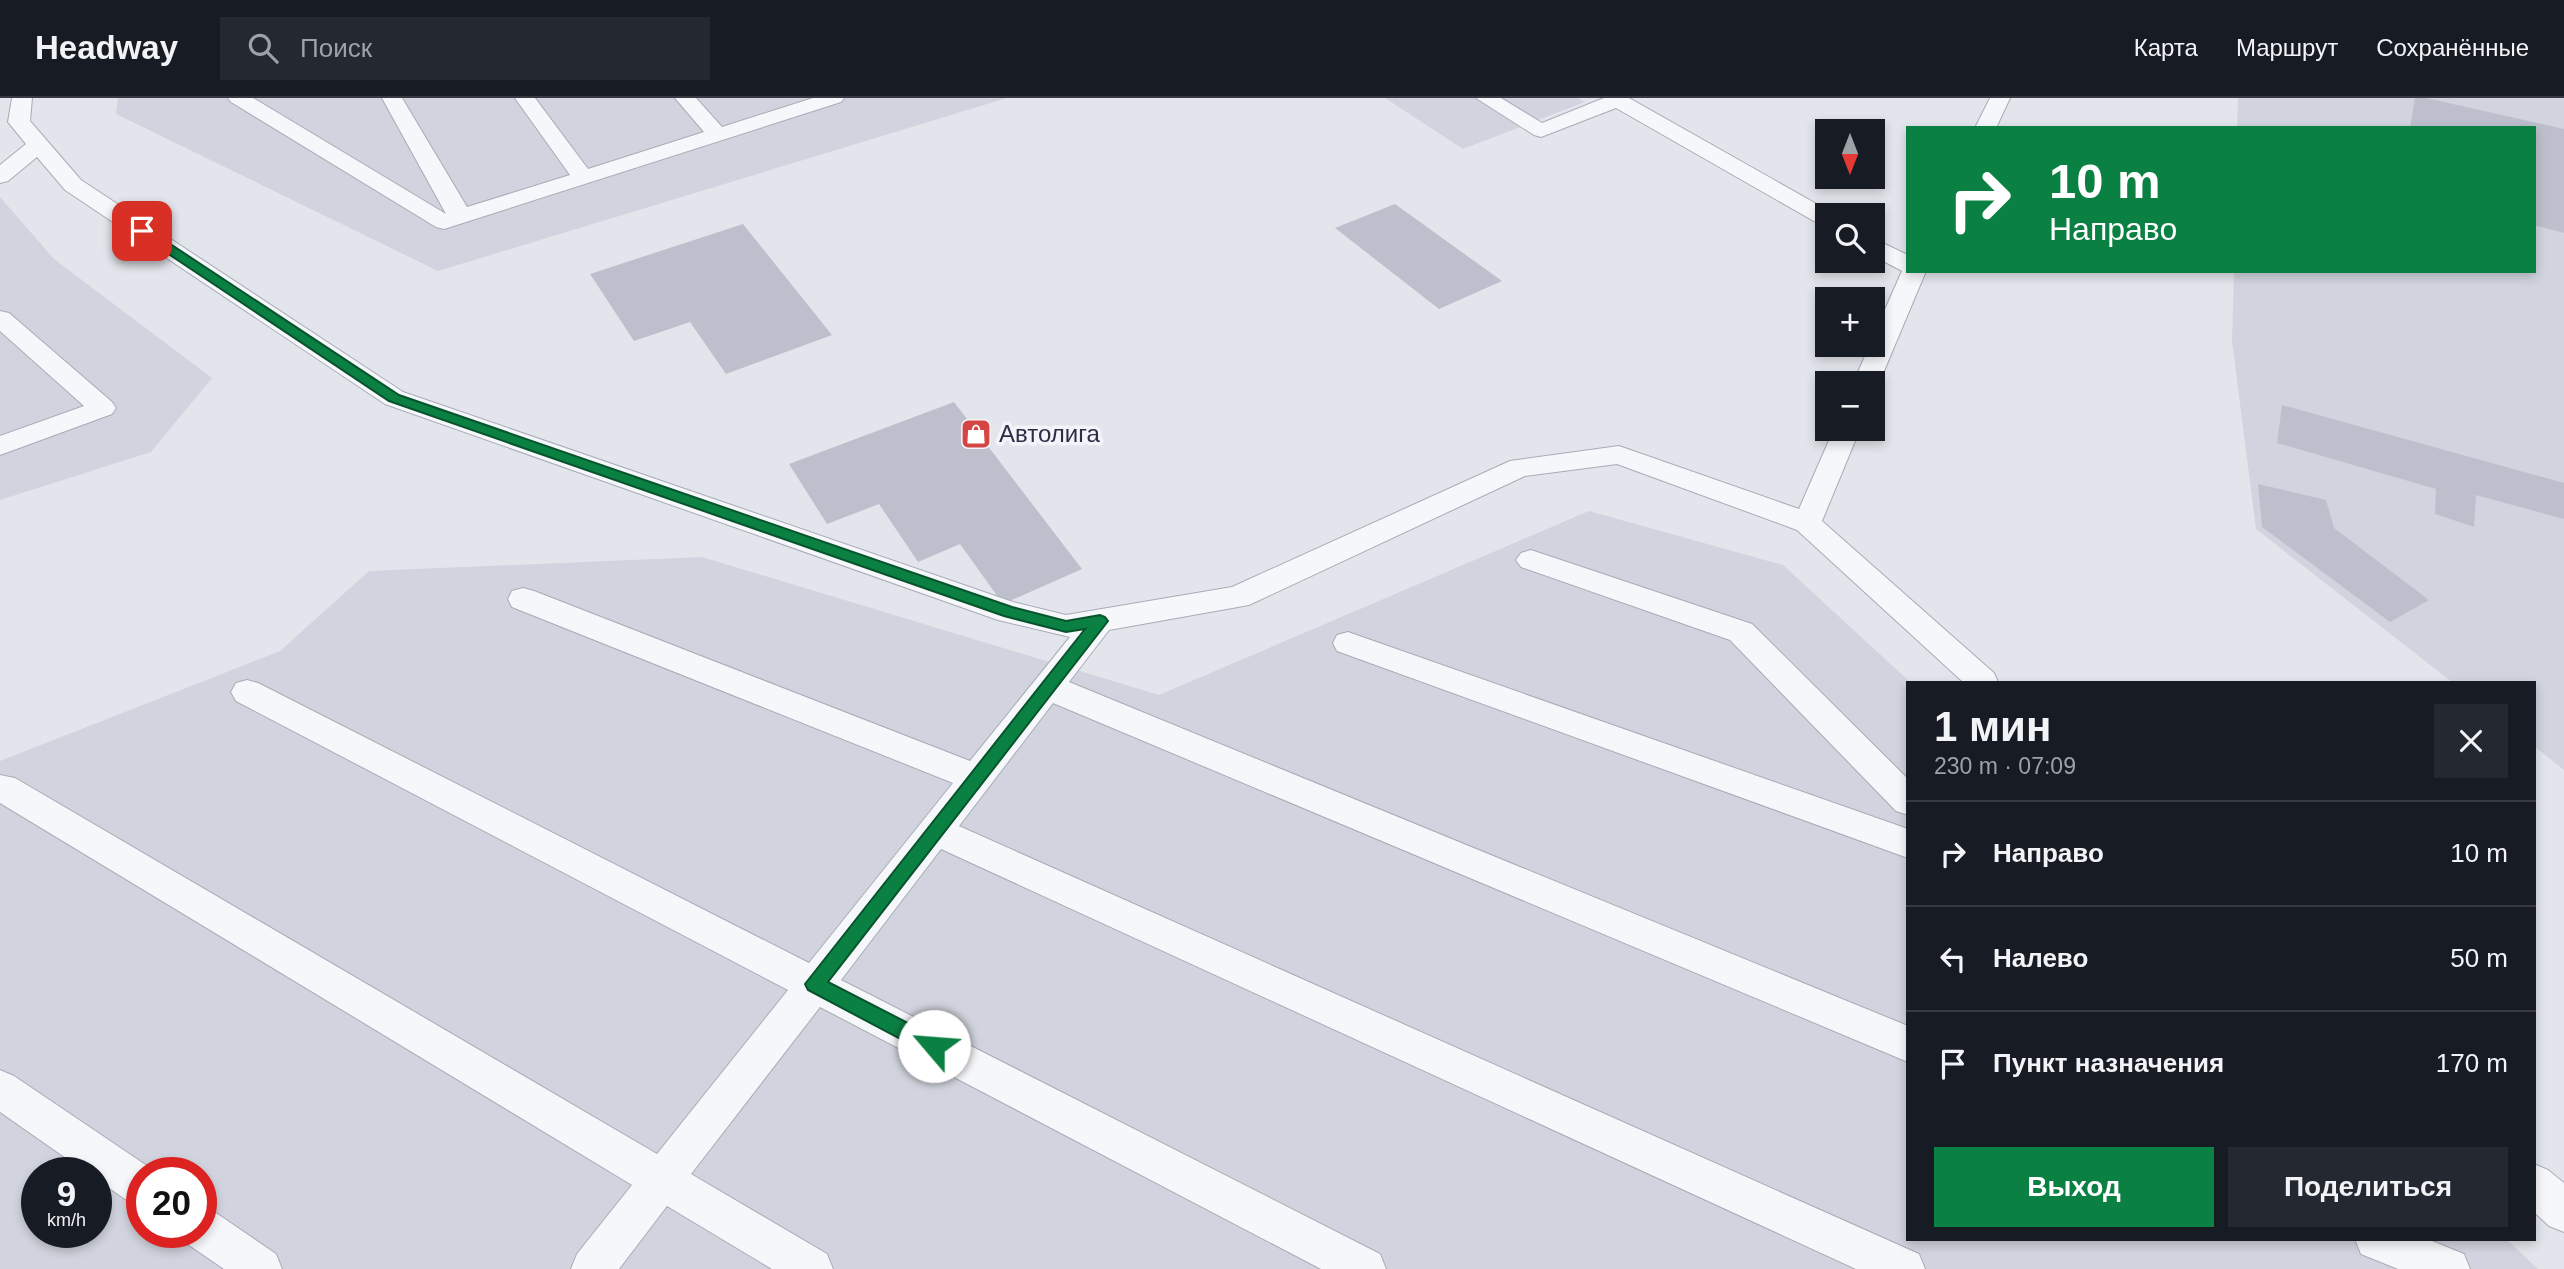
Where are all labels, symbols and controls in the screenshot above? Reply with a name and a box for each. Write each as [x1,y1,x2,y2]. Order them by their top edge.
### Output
search box [220,17,710,80]
text: Headway [35,29,178,66]
icon: search [244,29,282,67]
text: Поиск [300,33,372,63]
text: Карта [2134,34,2198,61]
text: Маршрут [2236,34,2338,61]
text: Сохранённые [2376,34,2529,61]
north arrow [1815,119,1885,189]
map controls [1815,119,1885,441]
icon: right [1934,154,2025,245]
text: 10 m [2049,154,2161,208]
pin [112,201,172,261]
button: search [1815,203,1885,273]
text: Направо [2049,211,2177,247]
icon: arrive [123,212,161,250]
button: + [1815,287,1885,357]
button: − [1815,371,1885,441]
shop icon: Автолига [959,417,993,451]
place label: Автолига [999,420,1100,447]
text: 1 мин [1934,703,2051,750]
button: close [2434,704,2508,778]
text: 230 m · 07:09 [1934,753,2076,779]
icon: right [1934,835,1972,873]
text: Направо [1993,838,2104,868]
text: 10 m [2450,838,2508,868]
icon: left [1934,940,1972,978]
text: Налево [1993,943,2088,973]
text: 50 m [2450,943,2508,973]
position arrow [897,1009,971,1083]
icon: arrive [1934,1045,1972,1083]
text: Пункт назначения [1993,1048,2224,1078]
text: 170 m [2436,1048,2508,1078]
button: Выход [1934,1147,2214,1227]
button: Поделиться [2228,1147,2508,1227]
speed limit sign: 20 [126,1157,217,1248]
text: 9 [57,1174,76,1213]
text: km/h [47,1210,86,1230]

